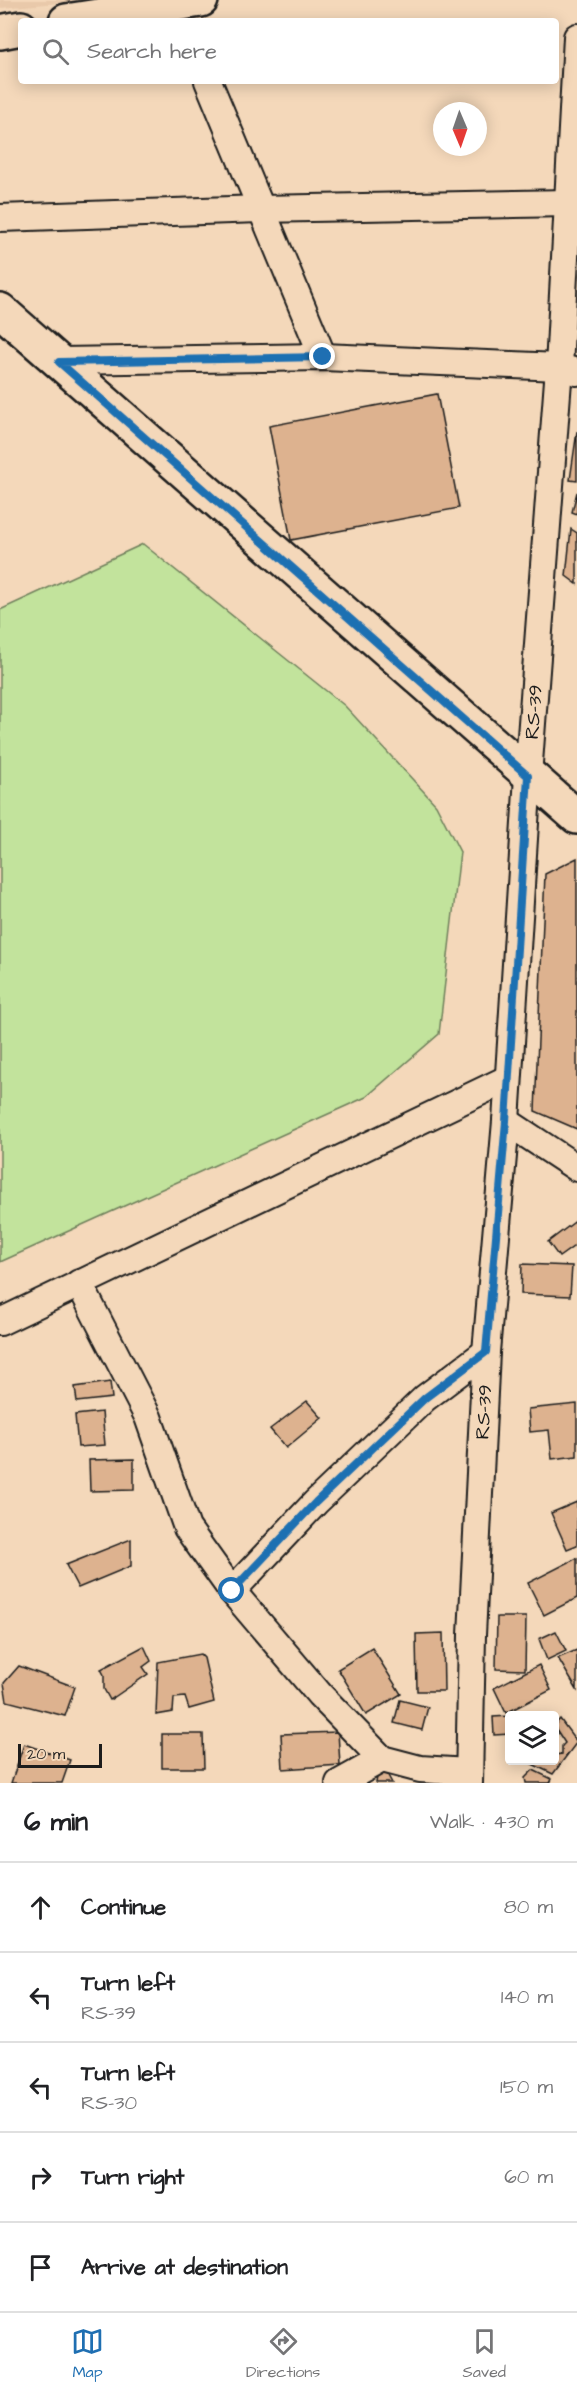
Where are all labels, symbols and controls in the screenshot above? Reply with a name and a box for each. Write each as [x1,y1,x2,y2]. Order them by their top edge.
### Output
search box [18,18,559,84]
icon: search [39,35,72,68]
text: Search here [87,36,217,67]
north arrow [433,102,487,156]
route end [309,343,335,369]
street label: RS-39 [518,684,550,740]
street label: RS-39 [469,1384,499,1440]
route start [218,1577,244,1603]
map controls [505,1711,559,1765]
button: layers [505,1711,559,1765]
scale bar [18,1741,102,1768]
text: 20 m [27,1743,65,1765]
text: 6 min [24,1804,88,1840]
text: Walk · 430 m [430,1808,553,1836]
icon: ahead [24,1891,57,1924]
text: Continue [81,1892,166,1923]
text: 80 m [504,1893,553,1921]
text: Turn left [81,1968,175,1999]
icon: left [24,1981,57,2014]
text: 140 m [501,1983,553,2011]
text: RS-39 [81,1999,136,2027]
text: Turn left [81,2058,175,2089]
icon: left [24,2071,57,2104]
text: 150 m [500,2073,553,2101]
text: RS-30 [81,2089,137,2117]
icon: right [24,2161,57,2194]
text: Turn right [81,2162,184,2193]
text: 60 m [504,2163,553,2191]
icon: arrive [24,2251,57,2284]
text: Arrive at destination [81,2252,288,2283]
tab: Map [71,2325,104,2383]
tab: Directions [246,2325,320,2383]
tab: Saved [462,2325,506,2383]

